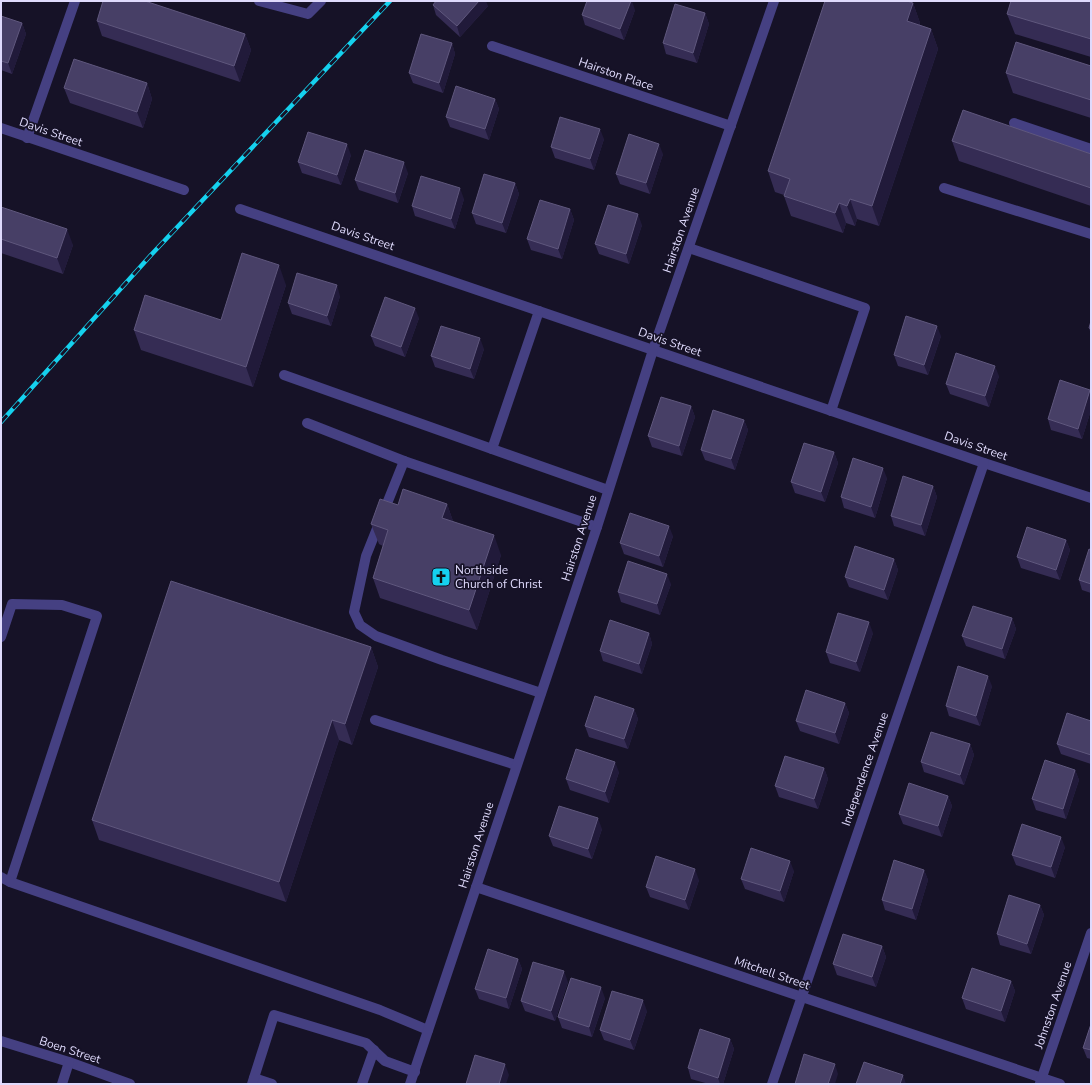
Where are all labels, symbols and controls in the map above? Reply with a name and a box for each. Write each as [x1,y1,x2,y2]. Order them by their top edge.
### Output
street label: Hairston Place [576,54,656,94]
street label: Davis Street [17,114,85,151]
street label: Hairston Avenue [659,185,703,275]
street label: Davis Street [329,218,397,255]
street label: Davis Street [636,324,704,361]
street label: Davis Street [942,428,1010,465]
street label: Hairston Avenue [558,493,600,583]
place label: Northside Church of Christ [455,562,543,592]
church icon: Northside Church of Christ [430,566,452,588]
street label: Independence Avenue [838,710,892,828]
street label: Hairston Avenue [455,800,497,890]
street label: Mitchell Street [732,953,813,994]
street label: Johnston Avenue [1030,959,1075,1052]
street label: Boen Street [37,1033,104,1068]

